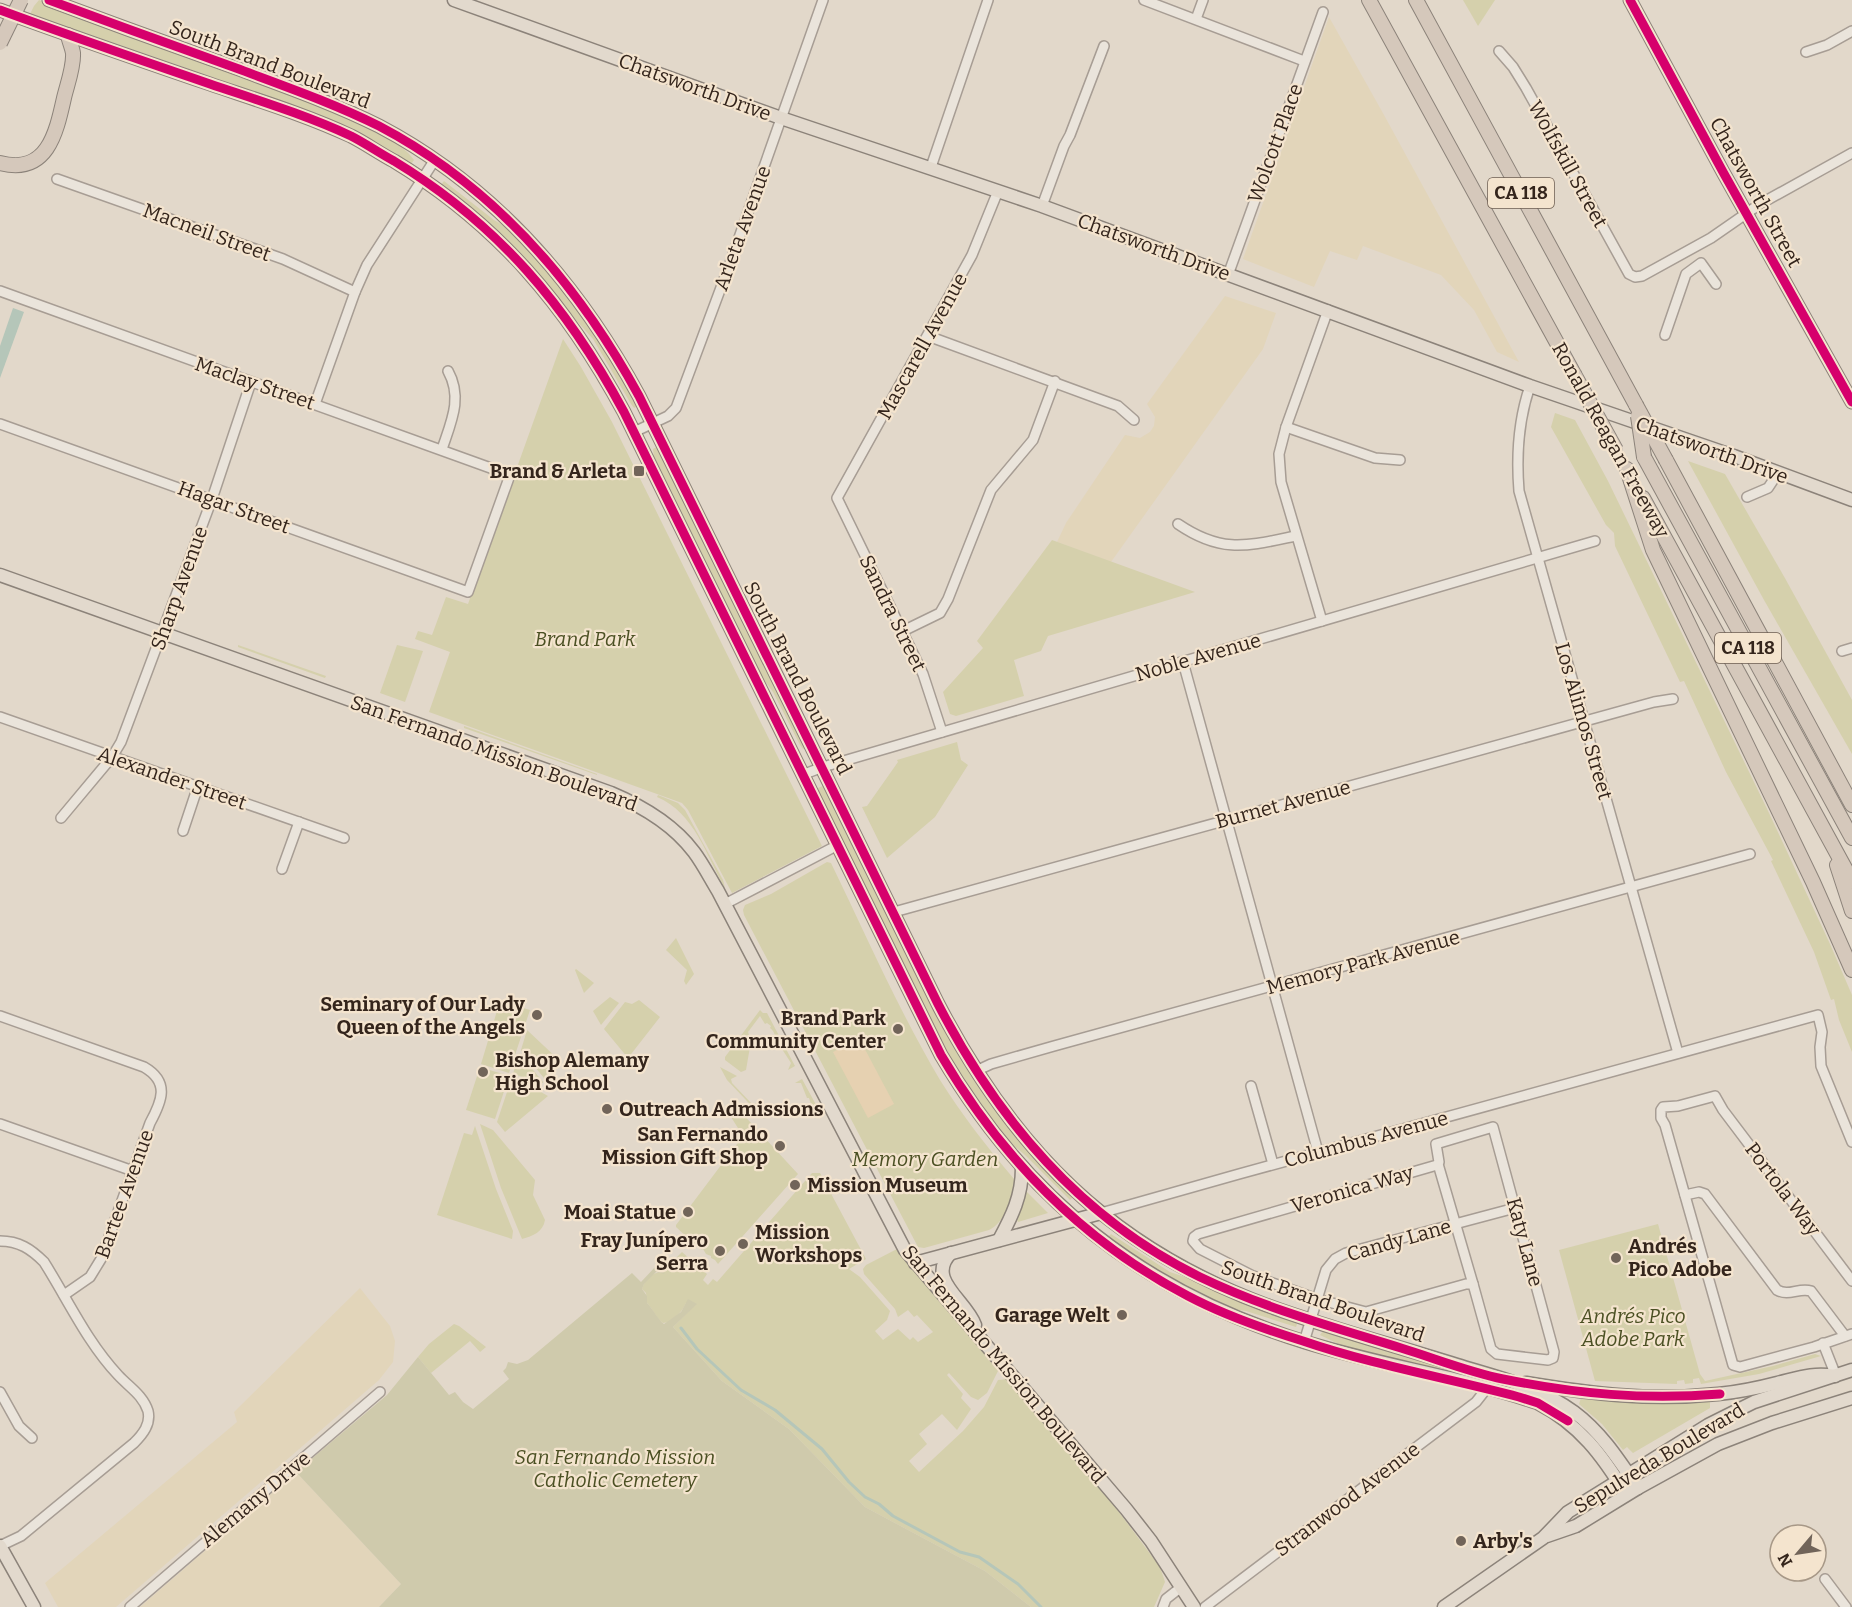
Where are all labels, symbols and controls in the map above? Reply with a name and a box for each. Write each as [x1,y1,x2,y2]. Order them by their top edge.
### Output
street label: South Brand Boulevard [166,15,374,114]
street label: Chatsworth Drive [615,48,775,126]
street label: Wolcott Place [1242,80,1308,206]
street label: Wolfskill Street [1523,96,1613,232]
street label: Chatsworth Street [1705,113,1807,271]
street label: Arleta Avenue [708,162,776,294]
road number: CA 118 [1488,178,1554,208]
street label: Macneil Street [140,198,274,266]
street label: Chatsworth Drive [1074,208,1234,286]
street label: Mascarell Avenue [872,268,972,424]
street label: Ronald Reagan Freeway [1547,338,1675,542]
street label: Maclay Street [192,351,318,415]
street label: Chatsworth Drive [1632,411,1792,489]
place label: Brand & Arleta [489,459,627,483]
marker: Brand & Arleta [632,464,646,478]
street label: Hagar Street [175,476,293,538]
street label: Sharp Avenue [145,523,213,653]
street label: Sandra Street [854,551,932,675]
street label: South Brand Boulevard [739,577,857,779]
park label: Brand Park [534,627,636,651]
street label: Noble Avenue [1132,628,1264,686]
road number: CA 118 [1715,633,1781,663]
street label: Los Alimos Street [1550,640,1618,802]
street label: San Fernando Mission Boulevard [347,690,641,816]
street label: Alexander Street [94,741,250,815]
street label: Burnet Avenue [1213,774,1353,834]
street label: Memory Park Avenue [1264,925,1462,999]
place label: Seminary of Our Lady Queen of the Angels [320,992,526,1039]
place label: Brand Park Community Center [706,1006,887,1053]
marker: Seminary of Our Lady Queen of the Angels [530,1008,544,1022]
marker: Brand Park Community Center [891,1022,905,1036]
place label: Bishop Alemany High School [495,1048,650,1095]
marker: Bishop Alemany High School [476,1065,490,1079]
place label: Outreach Admissions [619,1097,824,1121]
marker: Outreach Admissions [600,1102,614,1116]
street label: Columbus Avenue [1281,1106,1451,1172]
place label: San Fernando Mission Gift Shop [602,1122,768,1169]
street label: Bartee Avenue [90,1126,158,1262]
street label: Portola Way [1740,1138,1826,1241]
marker: San Fernando Mission Gift Shop [773,1139,787,1153]
park label: Memory Garden [852,1147,998,1171]
street label: Veronica Way [1288,1160,1416,1218]
place label: Mission Museum [807,1173,968,1197]
marker: Mission Museum [788,1178,802,1192]
street label: Katy Lane [1502,1195,1548,1289]
place label: Moai Statue [564,1200,676,1224]
marker: Moai Statue [681,1205,695,1219]
street label: Candy Lane [1344,1214,1454,1266]
place label: Mission Workshops [755,1220,862,1267]
place label: Fray Junípero Serra [581,1228,708,1275]
place label: Andrés Pico Adobe [1628,1234,1732,1281]
marker: Mission Workshops [736,1237,750,1251]
street label: San Fernando Mission Boulevard [897,1240,1111,1488]
marker: Fray Junípero Serra [713,1244,727,1258]
marker: Andrés Pico Adobe [1609,1251,1623,1265]
street label: South Brand Boulevard [1218,1255,1428,1347]
place label: Garage Welt [995,1303,1110,1327]
park label: Andrés Pico Adobe Park [1579,1304,1686,1351]
marker: Garage Welt [1115,1308,1129,1322]
street label: Sepulveda Boulevard [1570,1398,1749,1518]
street label: Stranwood Avenue [1270,1437,1424,1561]
park label: San Fernando Mission Catholic Cemetery [515,1445,715,1492]
street label: Alemany Drive [195,1446,315,1552]
north arrow [1768,1523,1828,1583]
place label: Arby's [1473,1529,1533,1553]
marker: Arby's [1454,1534,1468,1548]
text: N [1774,1550,1797,1570]

